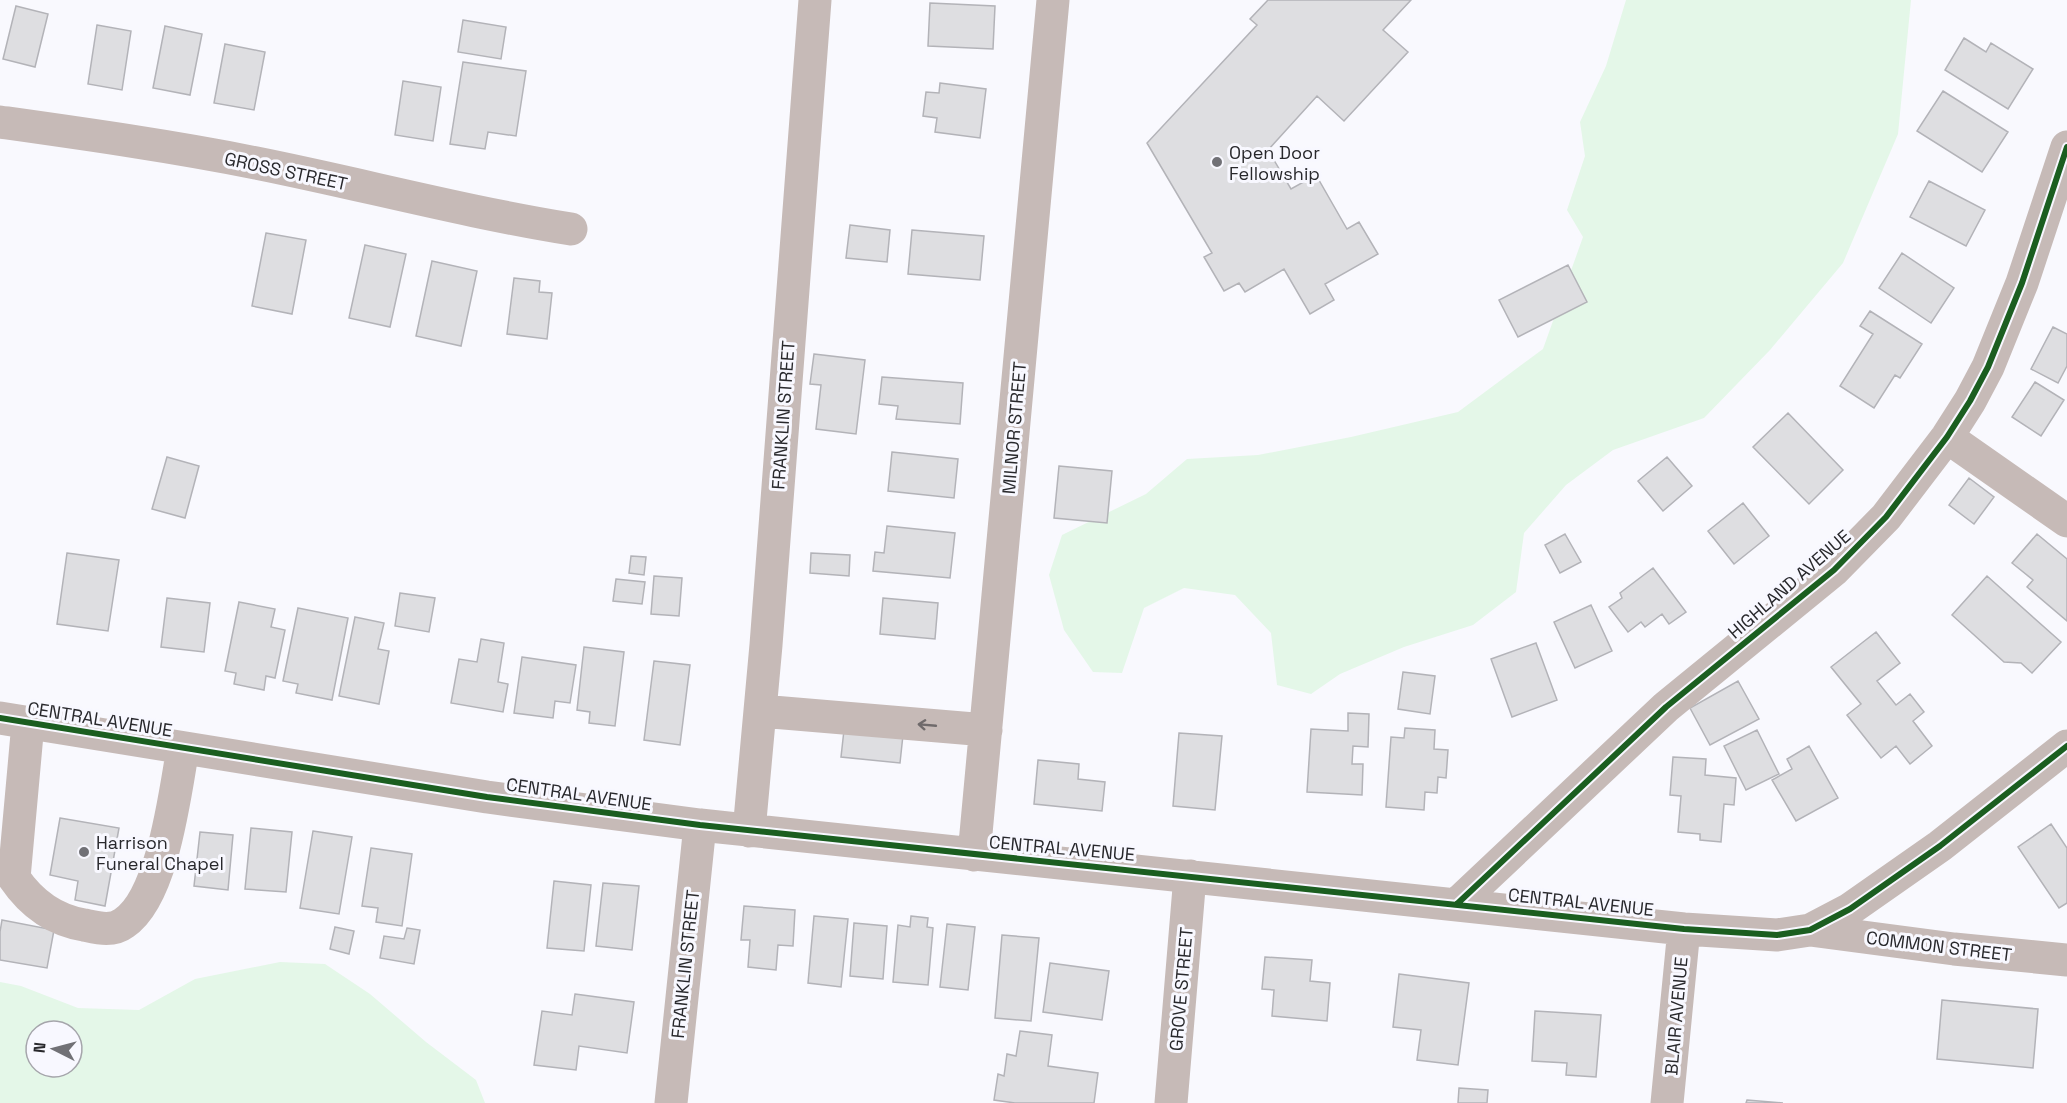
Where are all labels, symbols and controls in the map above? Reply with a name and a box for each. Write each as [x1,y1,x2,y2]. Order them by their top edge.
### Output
place label: Open Door Fellowship [1229,141,1320,185]
street label: GROSS STREET [222,147,350,195]
marker: Open Door Fellowship [1210,155,1224,169]
street label: FRANKLIN STREET [766,339,800,490]
street label: MILNOR STREET [997,360,1031,495]
street label: HIGHLAND AVENUE [1723,524,1855,644]
street label: CENTRAL AVENUE [26,696,174,742]
one-way arrow [918,719,938,730]
street label: CENTRAL AVENUE [505,772,653,816]
street label: CENTRAL AVENUE [988,830,1136,866]
place label: Harrison Funeral Chapel [96,831,224,875]
marker: Harrison Funeral Chapel [77,845,91,859]
street label: CENTRAL AVENUE [1507,883,1655,921]
street label: FRANKLIN STREET [666,888,704,1040]
street label: GROVE STREET [1164,926,1198,1052]
street label: COMMON STREET [1865,926,2014,966]
street label: BLAIR AVENUE [1659,956,1693,1076]
north arrow [24,1019,84,1079]
text: N [29,1041,51,1054]

